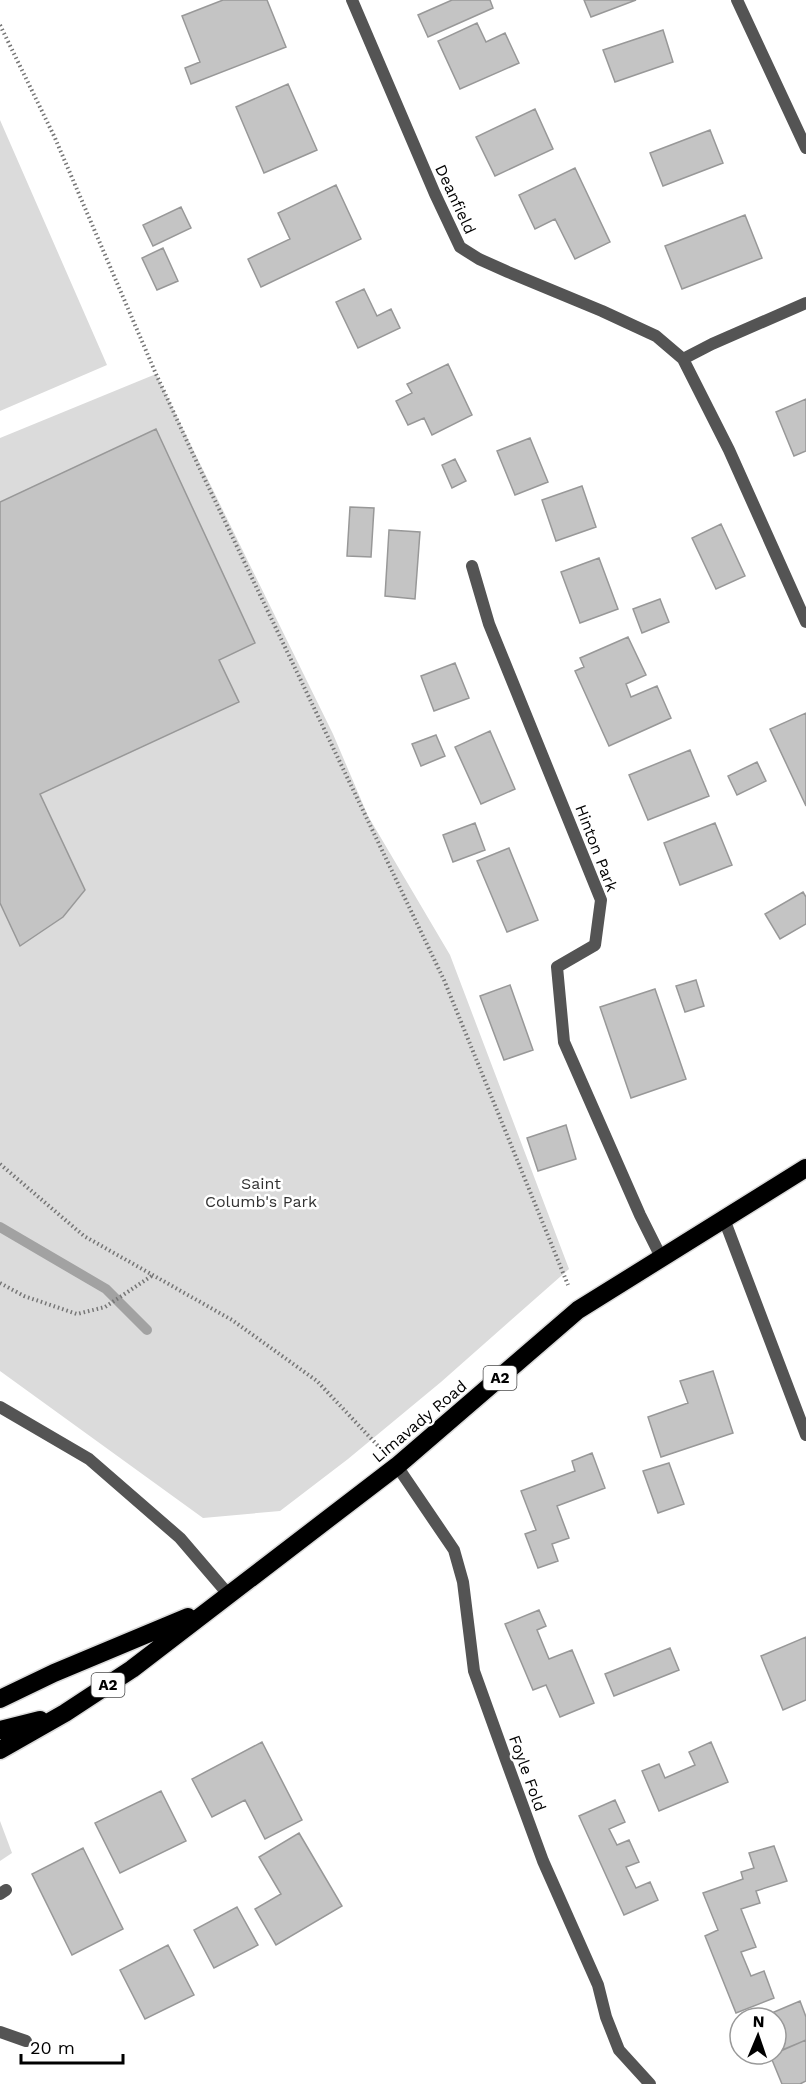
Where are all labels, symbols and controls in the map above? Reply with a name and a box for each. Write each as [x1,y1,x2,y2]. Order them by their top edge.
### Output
street label: Deanfield [431,162,480,237]
street label: Hinton Park [571,802,622,894]
park label: Saint Columb's Park [205,1174,317,1211]
road number: A2 [484,1366,516,1390]
street label: Limavady Road [368,1376,470,1466]
road number: A2 [92,1673,124,1697]
street label: Foyle Fold [505,1733,550,1814]
north arrow [728,2006,788,2066]
text: N [752,2012,765,2031]
scale bar [21,2027,123,2065]
text: 20 m [30,2037,75,2058]

